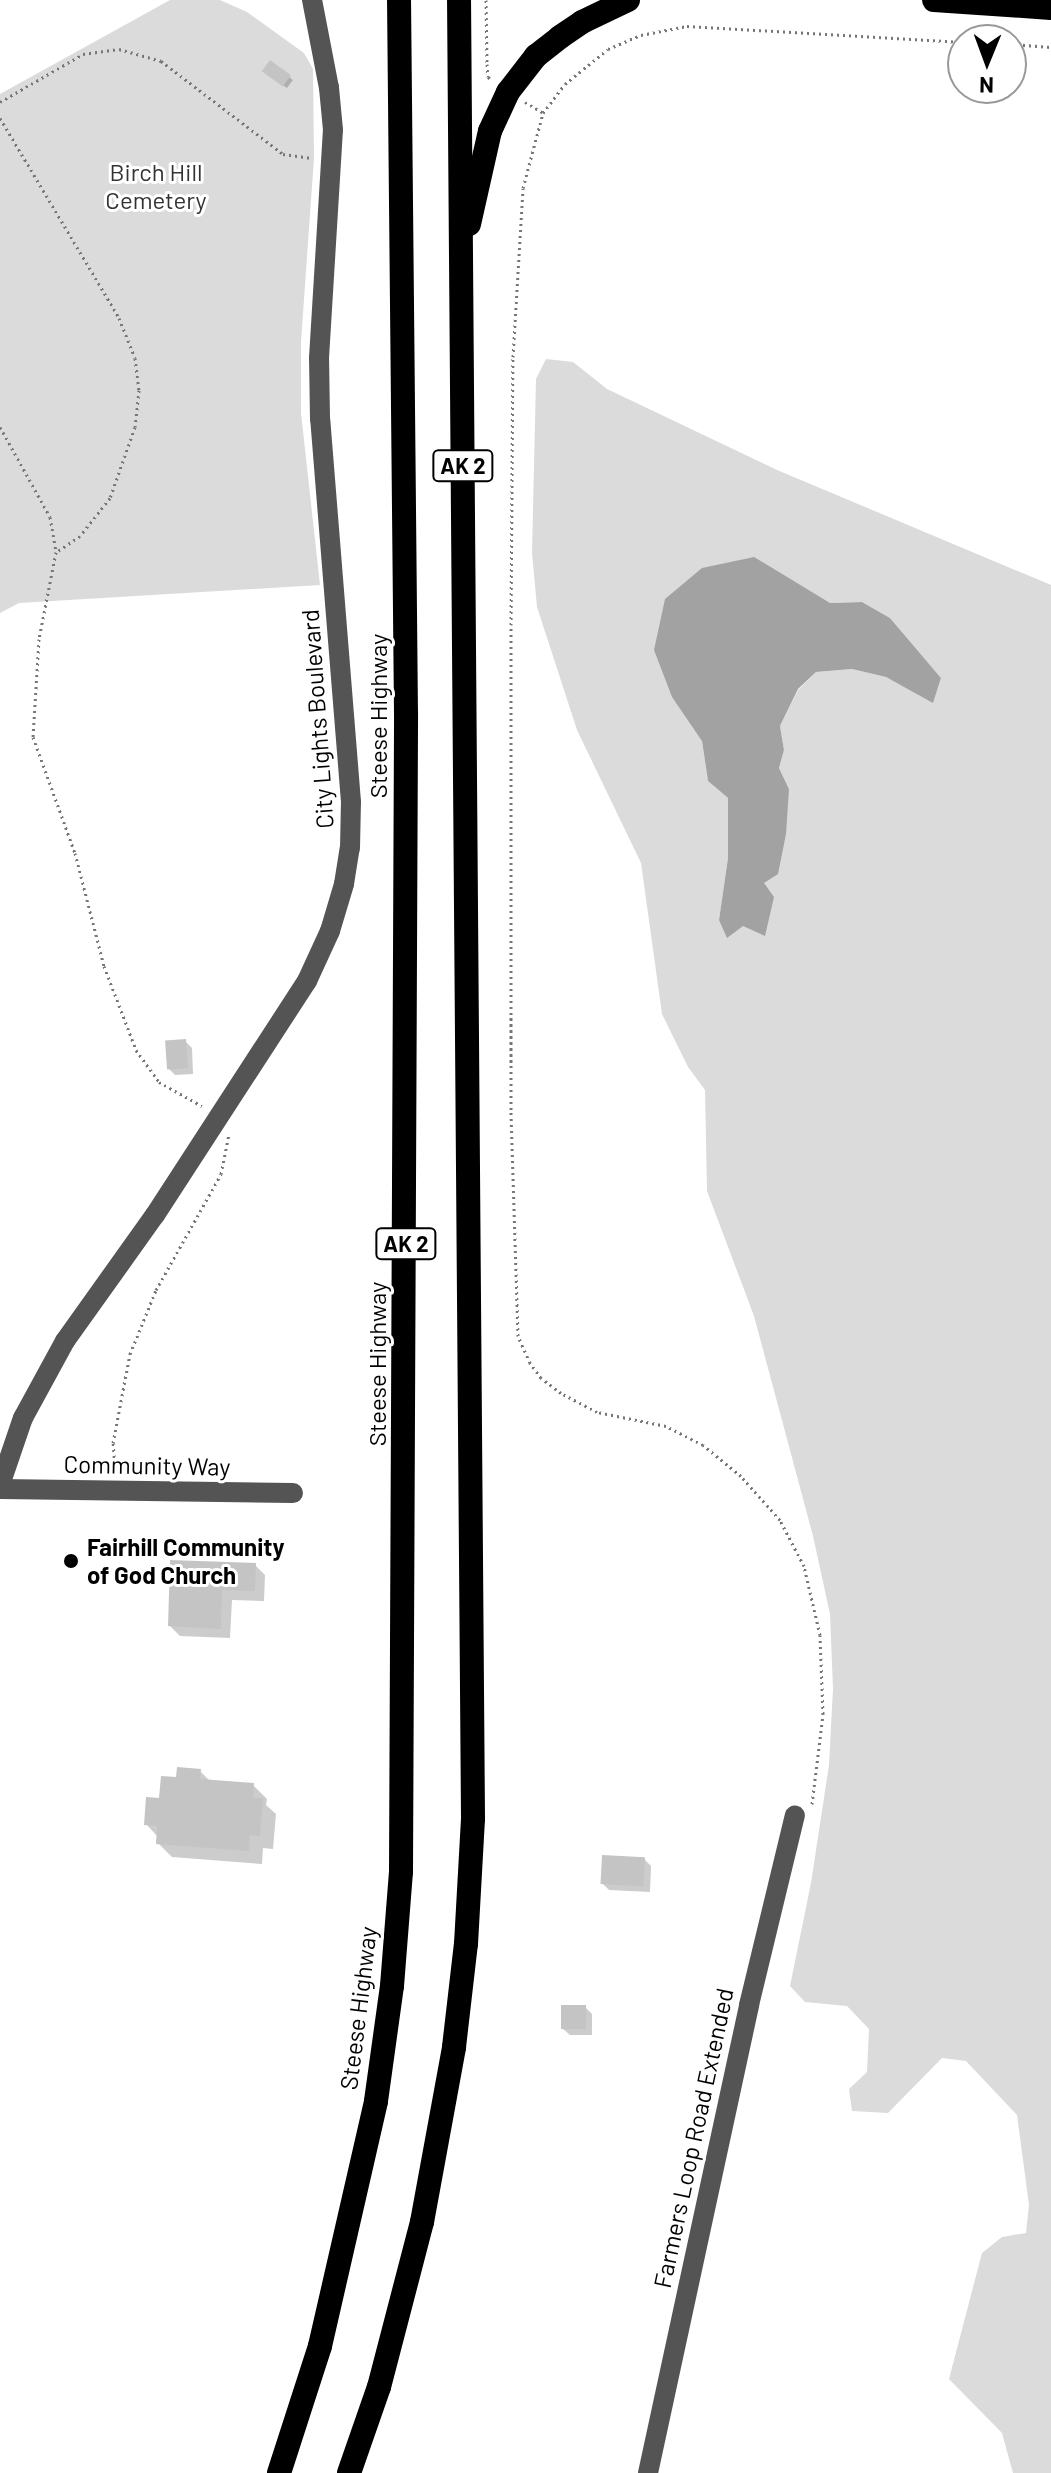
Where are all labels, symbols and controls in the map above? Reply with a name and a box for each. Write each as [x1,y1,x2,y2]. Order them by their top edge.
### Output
north arrow [947,24,1027,104]
text: N [979,73,994,99]
park label: Birch Hill Cemetery [105,158,207,214]
road number: AK 2 [431,448,495,484]
street label: City Lights Boulevard [295,608,339,830]
street label: Steese Highway [364,634,392,798]
road number: AK 2 [374,1226,438,1262]
street label: Steese Highway [363,1282,391,1446]
street label: Community Way [63,1449,231,1481]
place label: Fairhill Community of God Church [87,1533,285,1589]
marker: Fairhill Community of God Church [62,1552,80,1570]
street label: Steese Highway [334,1925,382,2091]
street label: Farmers Loop Road Extended [647,1985,739,2291]

